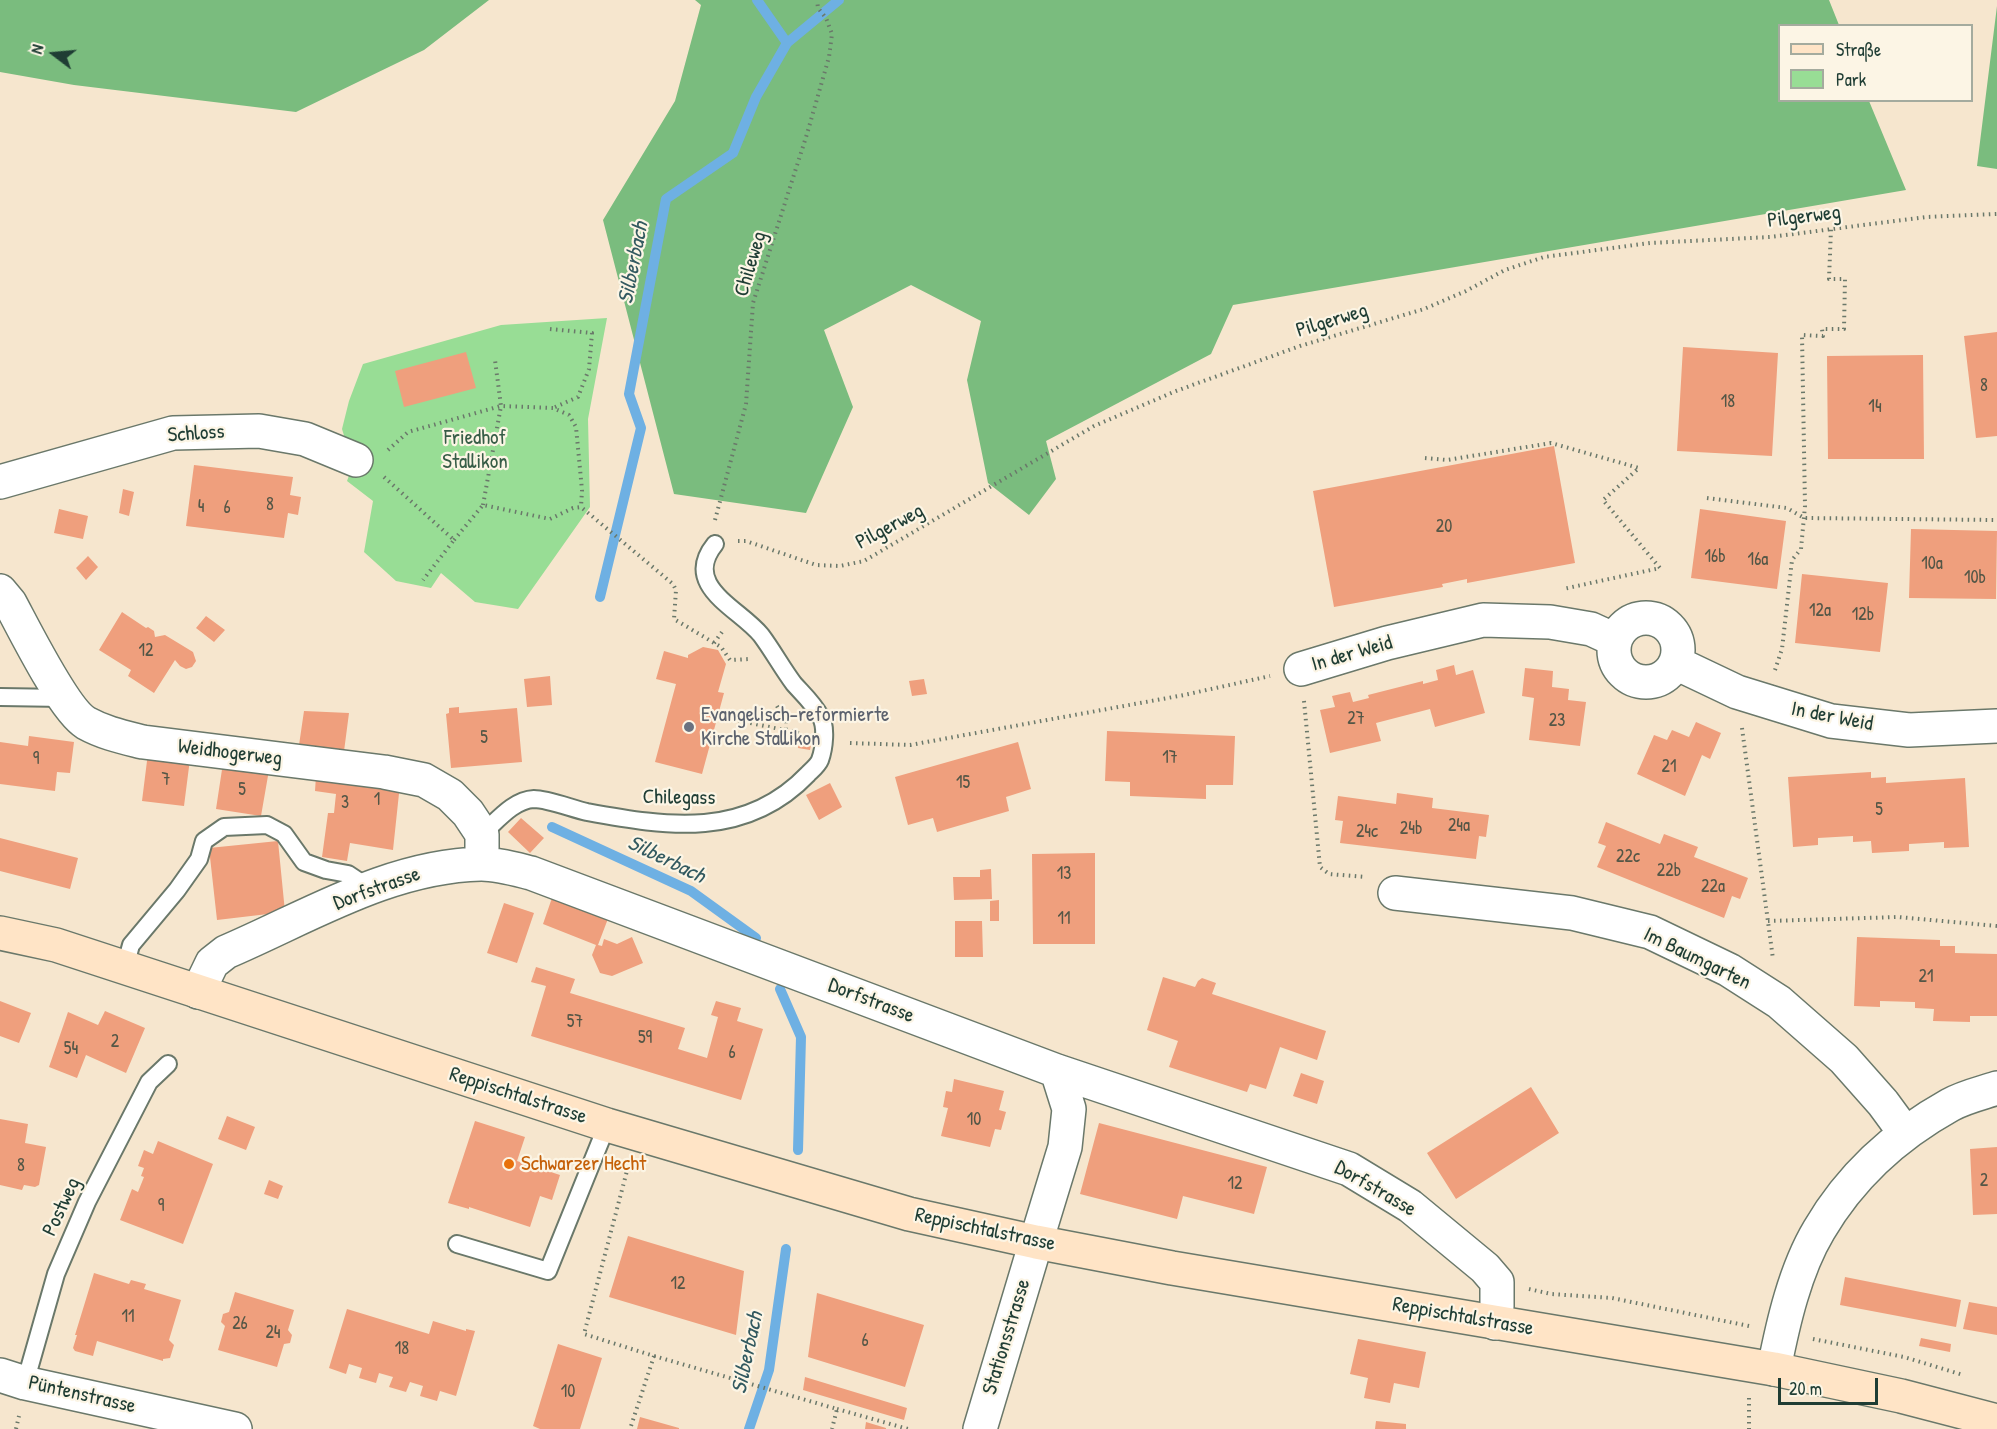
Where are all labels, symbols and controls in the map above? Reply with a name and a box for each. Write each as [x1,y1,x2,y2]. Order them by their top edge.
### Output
north arrow [24,24,84,84]
legend [1778,24,1973,102]
text: Straße [1836,37,1881,62]
text: N [25,42,48,56]
text: Park [1836,67,1866,92]
street label: Pilgerweg [1766,200,1842,234]
water label: Silberbach [613,220,655,306]
street label: Chileweg [729,229,773,299]
street label: Pilgerweg [1293,298,1371,344]
house number: 8 [1980,375,1988,397]
house number: 18 [1721,391,1735,413]
house number: 14 [1868,396,1882,418]
street label: Schloss [167,419,225,449]
park label: Friedhof Stallikon [442,425,508,475]
house number: 8 [266,494,274,516]
house number: 4 [198,496,204,518]
house number: 6 [223,497,231,519]
street label: Pilgerweg [852,499,928,555]
house number: 20 [1436,516,1452,538]
house number: 16b [1704,546,1726,568]
house number: 16a [1748,549,1768,571]
house number: 10a [1921,553,1943,575]
house number: 10b [1964,567,1986,589]
house number: 12a [1809,600,1831,622]
house number: 12b [1852,604,1874,626]
street label: In der Weid [1309,630,1395,678]
house number: 12 [139,640,153,662]
street label: In der Weid [1789,697,1875,737]
place label: Evangelisch-reformierte Kirche Stallikon [701,702,889,752]
house number: 27 [1347,708,1365,730]
house number: 23 [1549,710,1565,732]
marker: Evangelisch-reformierte Kirche Stallikon [682,720,696,734]
house number: 5 [480,727,488,749]
street label: Weidhogerweg [177,734,283,772]
house number: 17 [1162,747,1178,769]
house number: 9 [33,748,39,770]
house number: 21 [1662,756,1676,778]
house number: 7 [162,769,170,791]
house number: 15 [956,772,970,794]
house number: 5 [238,779,246,801]
street label: Chilegass [642,785,716,811]
house number: 1 [374,789,380,811]
house number: 3 [341,792,349,814]
house number: 5 [1875,799,1883,821]
house number: 24a [1448,815,1470,837]
house number: 24b [1400,818,1422,840]
house number: 24c [1356,821,1378,843]
water label: Silberbach [623,830,709,890]
house number: 22c [1616,846,1640,868]
house number: 22b [1657,860,1681,882]
street label: Dorfstrasse [330,862,424,916]
house number: 13 [1057,863,1071,885]
house number: 22a [1701,876,1725,898]
house number: 11 [1057,908,1071,930]
street label: Im Baumgarten [1639,922,1755,996]
house number: 21 [1919,966,1933,988]
street label: Dorfstrasse [824,973,918,1029]
house number: 57 [567,1011,583,1033]
house number: 59 [638,1027,652,1049]
house number: 2 [111,1031,119,1053]
house number: 54 [64,1038,78,1060]
house number: 6 [728,1042,736,1064]
street label: Reppischtalstrasse [446,1062,590,1130]
house number: 10 [967,1109,981,1131]
place label: Schwarzer Hecht [521,1151,646,1177]
house number: 8 [17,1155,25,1177]
street label: Dorfstrasse [1330,1156,1420,1222]
marker: Schwarzer Hecht [502,1157,516,1171]
house number: 2 [1980,1170,1988,1192]
house number: 12 [1228,1173,1242,1195]
street label: Postweg [38,1174,86,1240]
house number: 9 [158,1195,164,1217]
street label: Reppischtalstrasse [913,1203,1057,1257]
house number: 12 [671,1273,685,1295]
street label: Stationsstrasse [978,1276,1036,1398]
street label: Reppischtalstrasse [1390,1292,1536,1342]
house number: 11 [121,1306,135,1328]
water label: Silberbach [726,1310,770,1396]
house number: 26 [232,1313,248,1335]
house number: 24 [265,1322,281,1344]
house number: 6 [861,1330,869,1352]
house number: 18 [395,1338,409,1360]
scale bar [1781,1366,1882,1404]
street label: Püntenstrasse [26,1370,138,1420]
text: 20 m [1789,1376,1822,1401]
house number: 10 [561,1381,575,1403]

